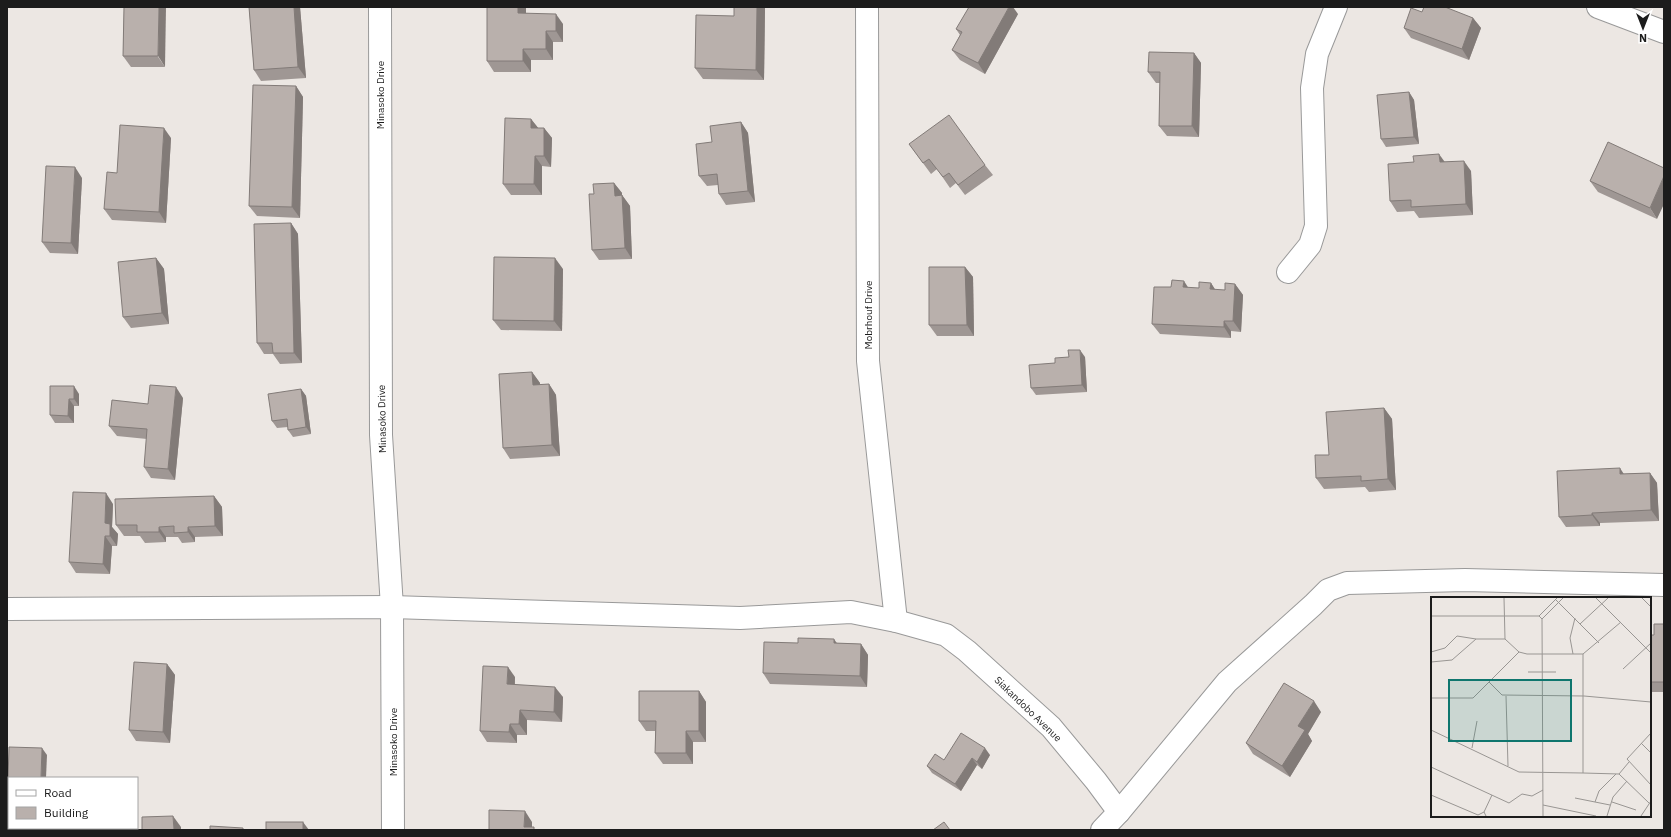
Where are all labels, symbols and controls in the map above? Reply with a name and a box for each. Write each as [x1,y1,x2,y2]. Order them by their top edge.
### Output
north arrow [1623,8,1663,48]
text: N [1639,31,1647,45]
street label: Minasoko Drive [374,60,387,129]
street label: Mobrhouf Drive [862,280,875,349]
street label: Minasoko Drive [375,384,389,453]
inset map [1431,597,1651,817]
street label: Siakandobo Avenue [992,674,1065,745]
street label: Minasoko Drive [387,707,400,776]
legend [8,777,138,829]
text: Road [44,785,72,800]
text: Building [44,805,89,820]

